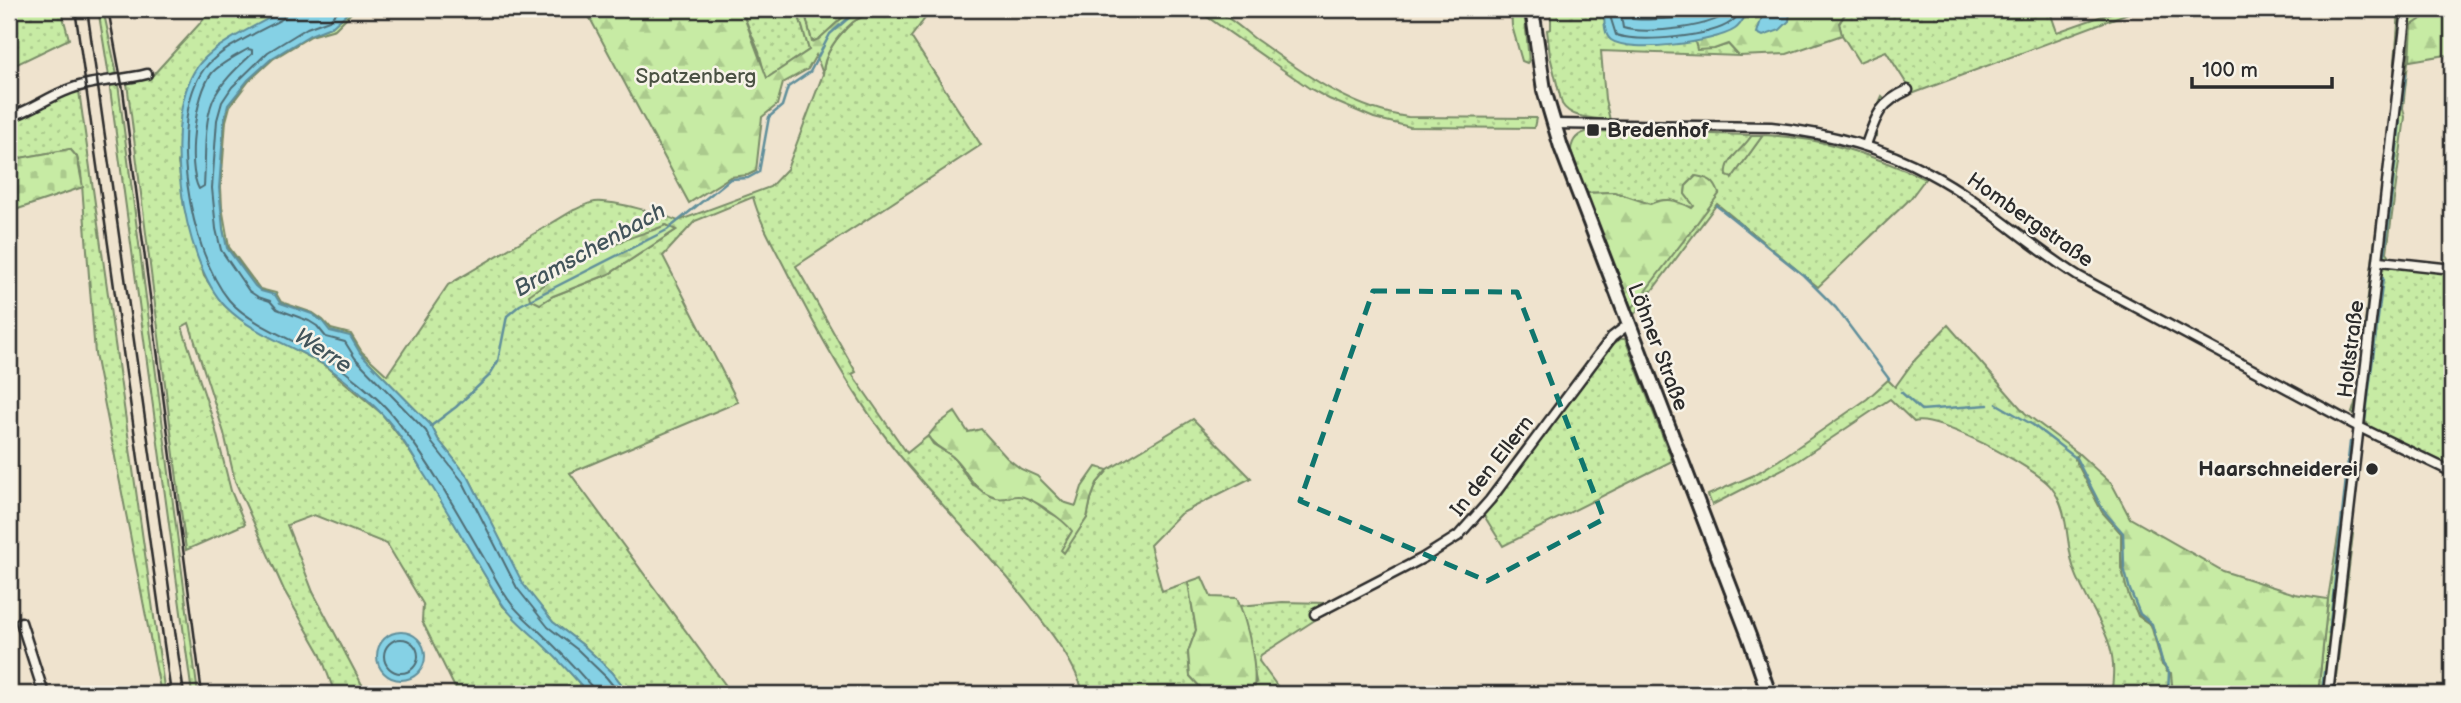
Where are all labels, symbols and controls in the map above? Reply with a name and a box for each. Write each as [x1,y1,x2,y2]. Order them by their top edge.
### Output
scale bar [2192,46,2332,90]
text: 100 m [2202,58,2258,83]
park label: Spatzenberg [636,64,756,89]
place label: Bredenhof [1607,118,1710,143]
marker: Bredenhof [1585,122,1601,138]
street label: Hombergstraße [1962,167,2098,273]
water label: Bramschenbach [509,197,671,303]
street label: Löhner Straße [1622,280,1694,414]
street label: Holtstraße [2333,299,2369,399]
water label: Werre [289,322,357,380]
street label: In den Ellern [1445,411,1539,521]
place label: Haarschneiderei [2198,457,2358,482]
marker: Haarschneiderei [2364,461,2380,477]

